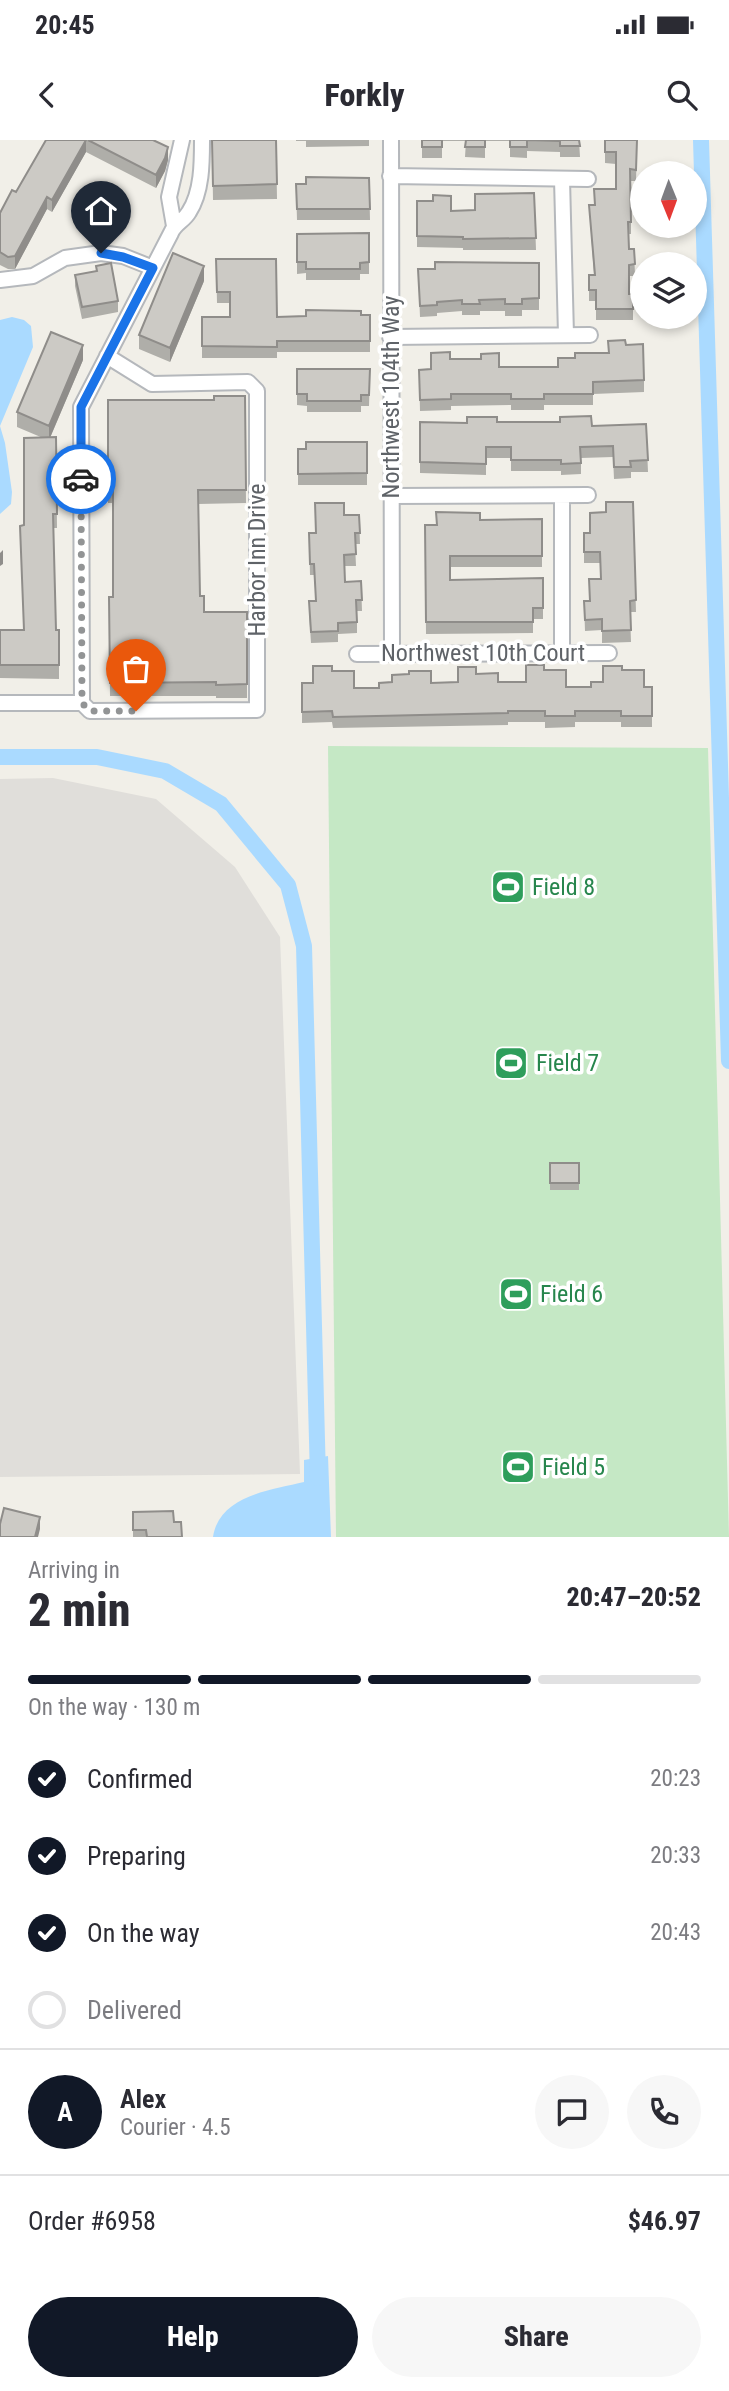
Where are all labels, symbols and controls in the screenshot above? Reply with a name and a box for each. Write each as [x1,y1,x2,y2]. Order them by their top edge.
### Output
text: 20:45 [35,10,95,40]
icon: back [28,76,66,114]
text: Forkly [325,76,404,114]
icon: search [663,76,701,114]
north arrow [630,161,707,238]
map controls [630,161,707,329]
pin [71,181,131,253]
icon: home [82,192,120,230]
button: layers [630,252,707,329]
street label: Northwest 104th Way [377,296,405,498]
courier [46,444,116,514]
icon: car [62,460,100,498]
street label: Harbor Inn Drive [243,483,271,637]
pin [106,639,166,711]
street label: Northwest 10th Court [381,639,585,667]
icon: bag [117,650,155,688]
sports icon: Field 8 [489,868,527,906]
place label: Field 8 [532,873,595,901]
sports icon: Field 7 [492,1044,530,1082]
place label: Field 7 [536,1049,599,1077]
sports icon: Field 6 [497,1275,535,1313]
place label: Field 6 [540,1280,603,1308]
sports icon: Field 5 [499,1448,537,1486]
place label: Field 5 [542,1453,605,1481]
text: Arriving in [28,1557,120,1584]
text: 20:47–20:52 [567,1582,701,1612]
text: 2 min [28,1583,131,1637]
text: On the way · 130 m [28,1694,200,1721]
icon: check [28,1760,66,1798]
text: Confirmed [87,1764,193,1794]
text: 20:23 [650,1765,701,1792]
icon: check [28,1837,66,1875]
text: Preparing [87,1841,186,1871]
text: 20:33 [650,1842,701,1869]
icon: check [28,1914,66,1952]
text: On the way [87,1918,200,1948]
text: 20:43 [650,1919,701,1946]
text: Delivered [87,1995,182,2025]
button: chat [535,2075,609,2149]
button: phone [627,2075,701,2149]
text: Alex [120,2084,166,2114]
text: A [57,2097,73,2127]
text: Courier · 4.5 [120,2114,231,2141]
text: Order #6958 [28,2206,156,2236]
text: $46.97 [628,2206,701,2236]
button: Help [28,2297,358,2377]
button: Share [372,2297,701,2377]

